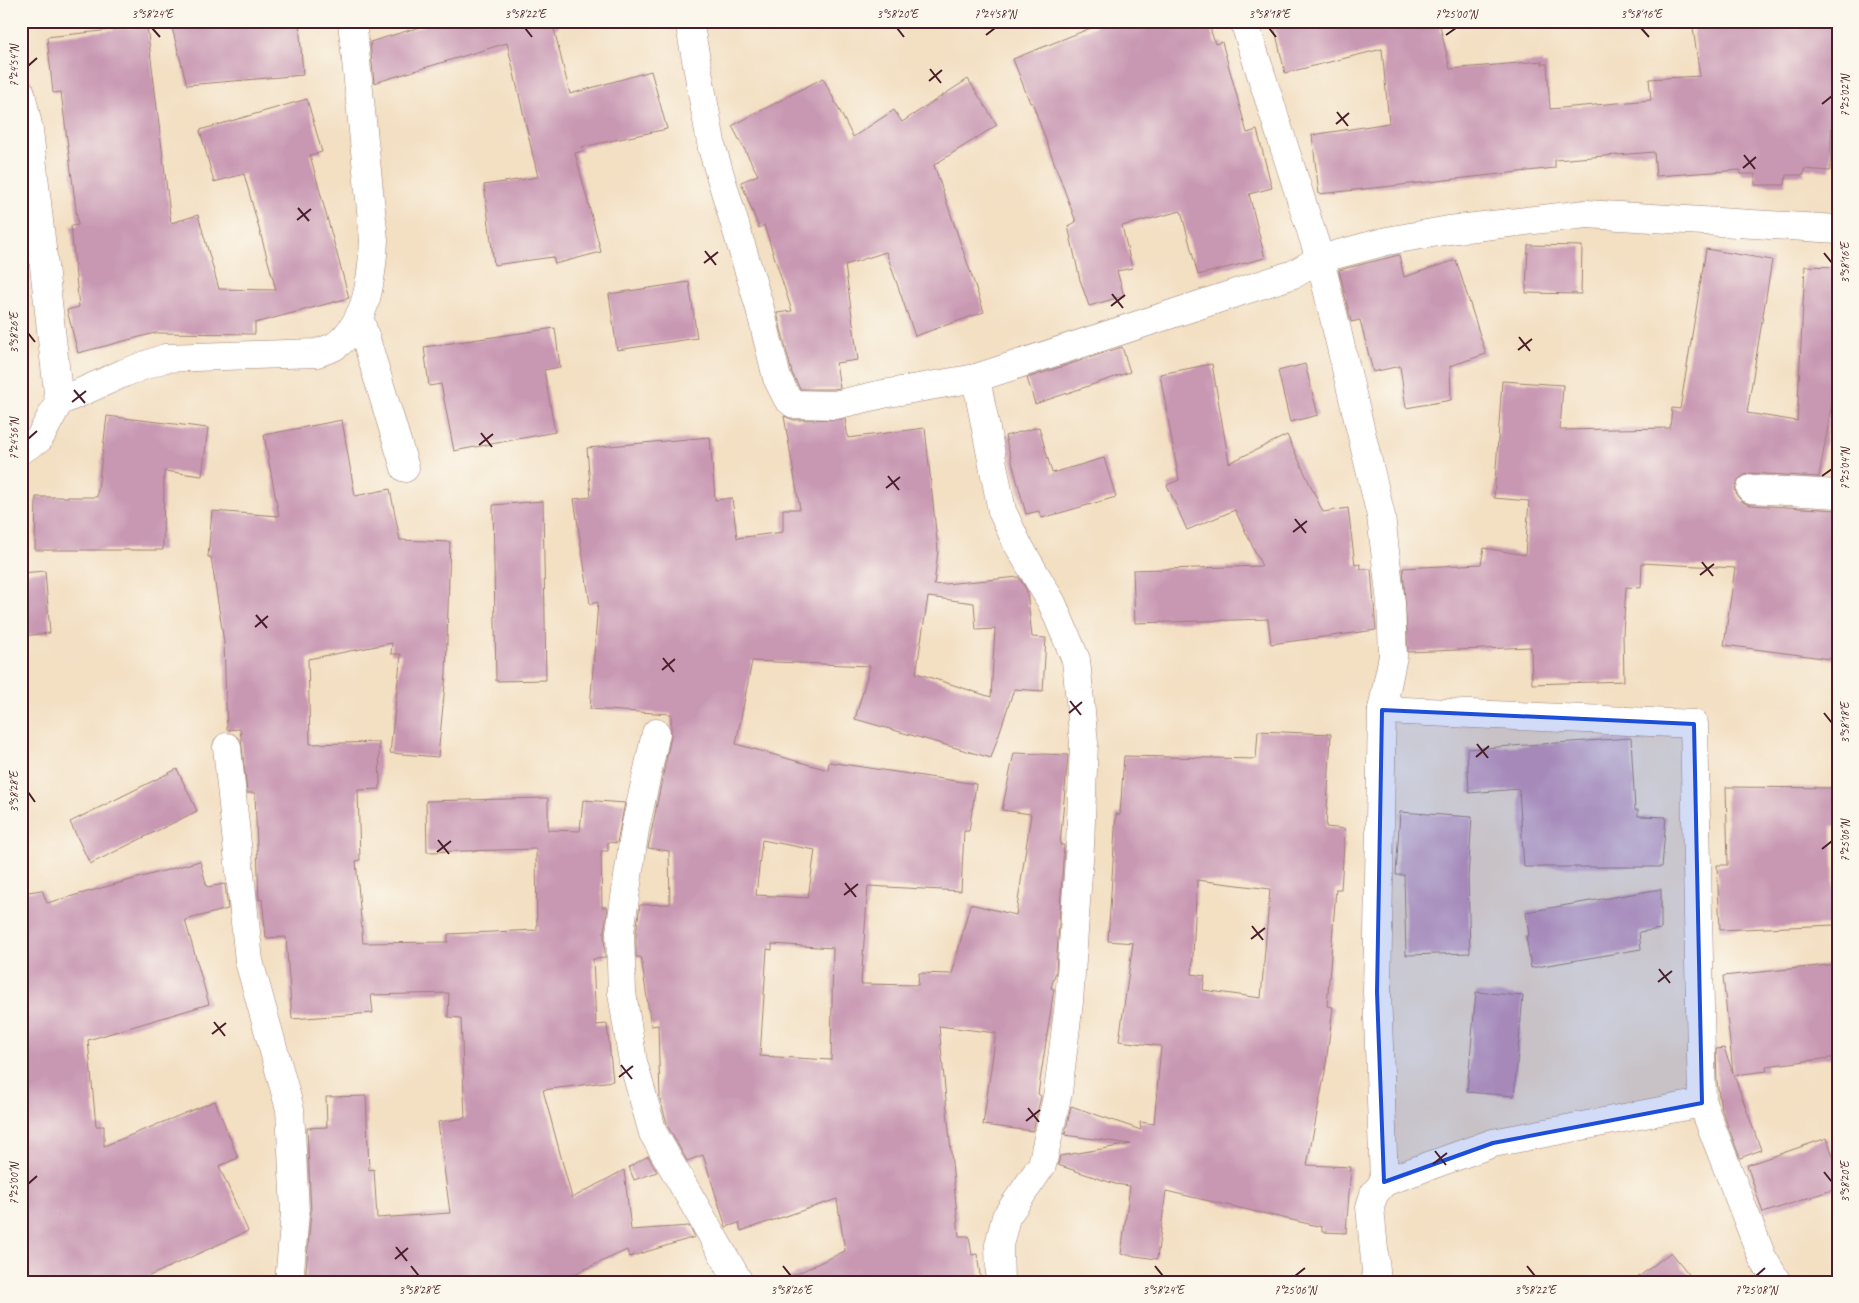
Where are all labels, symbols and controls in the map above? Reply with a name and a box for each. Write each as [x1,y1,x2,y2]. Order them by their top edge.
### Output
text: 3°58'24"E [132,6,174,22]
text: 3°58'22"E [505,6,547,22]
text: 3°58'20"E [877,6,919,22]
text: 7°24'58"N [974,6,1018,22]
text: 3°58'18"E [1249,6,1291,22]
text: 7°25'00"N [1435,6,1479,22]
text: 3°58'16"E [1621,6,1663,22]
text: 7°24'54"N [6,43,22,87]
text: 7°25'02"N [1837,73,1853,117]
text: 3°58'16"E [1837,241,1853,284]
text: 3°58'26"E [6,311,22,354]
text: 7°24'56"N [6,416,22,460]
text: 7°25'04"N [1837,446,1853,490]
text: 3°58'18"E [1837,701,1853,744]
text: 3°58'28"E [6,770,22,813]
text: 7°25'06"N [1837,818,1853,862]
text: 3°58'20"E [1837,1160,1853,1203]
text: 7°25'00"N [6,1161,22,1205]
text: 3°58'28"E [399,1282,441,1298]
text: 3°58'26"E [771,1282,813,1298]
text: 3°58'24"E [1143,1282,1185,1298]
text: 7°25'06"N [1274,1282,1318,1298]
text: 3°58'22"E [1515,1282,1557,1298]
text: 7°25'08"N [1735,1282,1779,1298]

